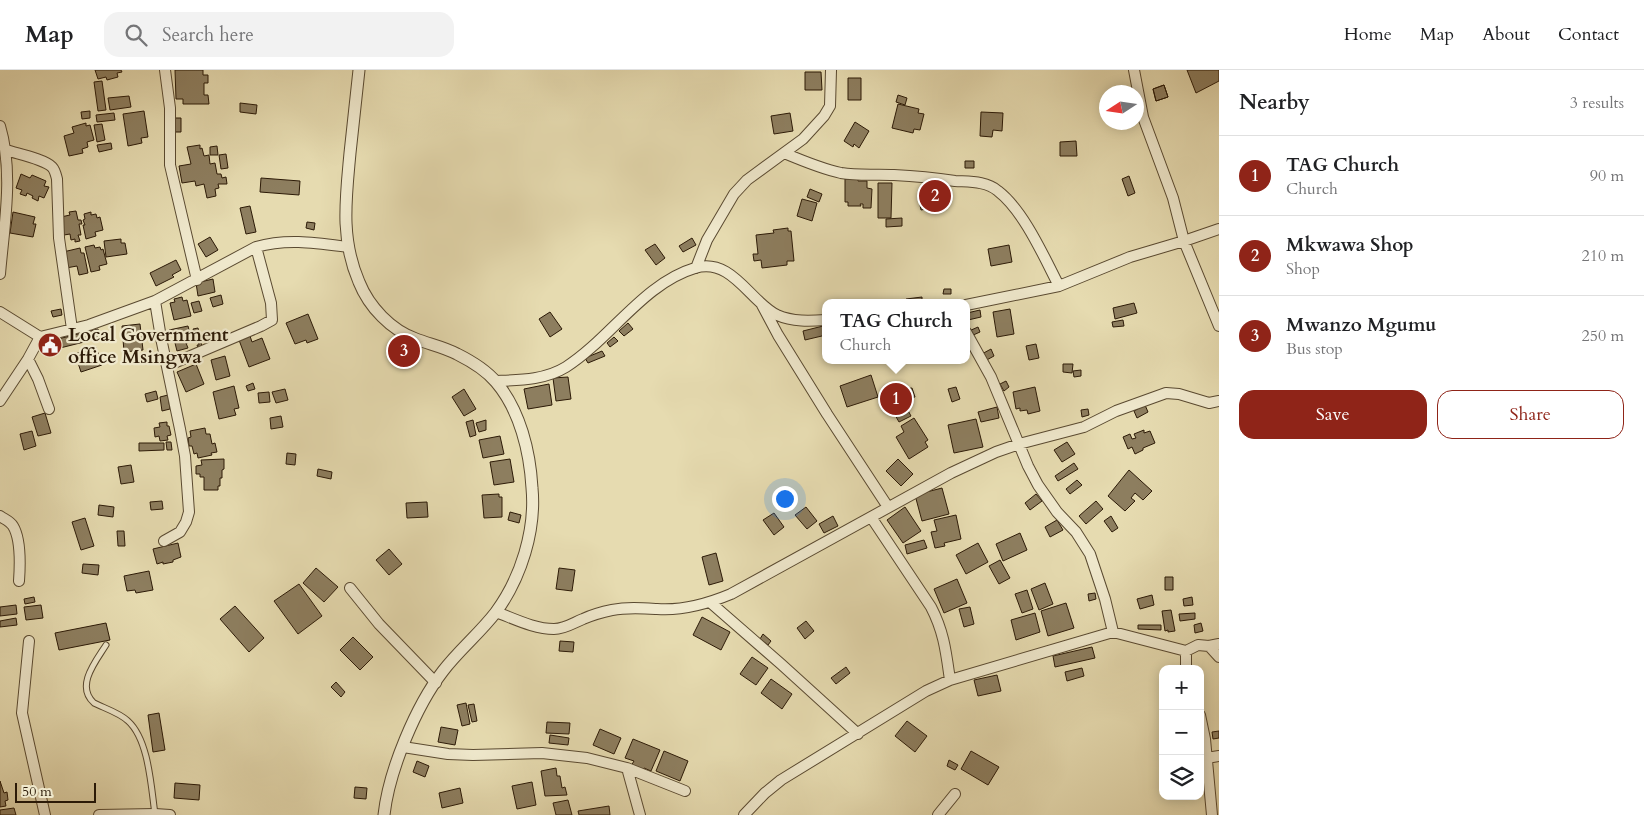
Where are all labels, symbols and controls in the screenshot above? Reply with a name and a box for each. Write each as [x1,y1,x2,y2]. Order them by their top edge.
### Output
search box [104,12,454,57]
text: Map [25,18,74,51]
icon: search [122,21,150,49]
text: Search here [162,22,254,48]
text: Home [1344,22,1392,47]
text: Map [1420,22,1454,47]
text: About [1482,22,1530,47]
text: Contact [1558,22,1619,47]
north arrow [1099,85,1144,130]
text: Nearby [1239,88,1310,117]
text: 3 results [1570,92,1624,114]
text: TAG Church [1286,152,1399,178]
text: 1 [1251,165,1259,187]
text: 90 m [1590,165,1624,187]
pin: 2 [919,177,951,215]
text: Church [1286,178,1338,200]
text: Mkwawa Shop [1286,232,1414,258]
text: 2 [1251,245,1259,267]
text: 210 m [1582,245,1624,267]
text: Shop [1286,258,1320,280]
popup [822,299,970,364]
text: TAG Church [839,308,953,334]
text: Mwanzo Mgumu [1286,312,1437,338]
place label: Local Government office Msingwa [68,322,229,370]
text: 3 [1251,325,1259,347]
text: 250 m [1582,325,1624,347]
public building icon: Local Government office Msingwa [37,332,63,358]
pin: 3 [388,332,420,370]
text: Church [839,334,891,356]
text: Bus stop [1286,338,1343,360]
pin: 1 [880,380,912,418]
button: Save [1239,390,1427,439]
button: Share [1437,390,1624,439]
your location [772,486,798,512]
map controls [1159,665,1204,800]
button: + [1159,665,1204,710]
button: − [1159,710,1204,755]
button: layers [1159,755,1204,800]
scale bar [15,780,96,803]
text: 50 m [22,782,52,801]

